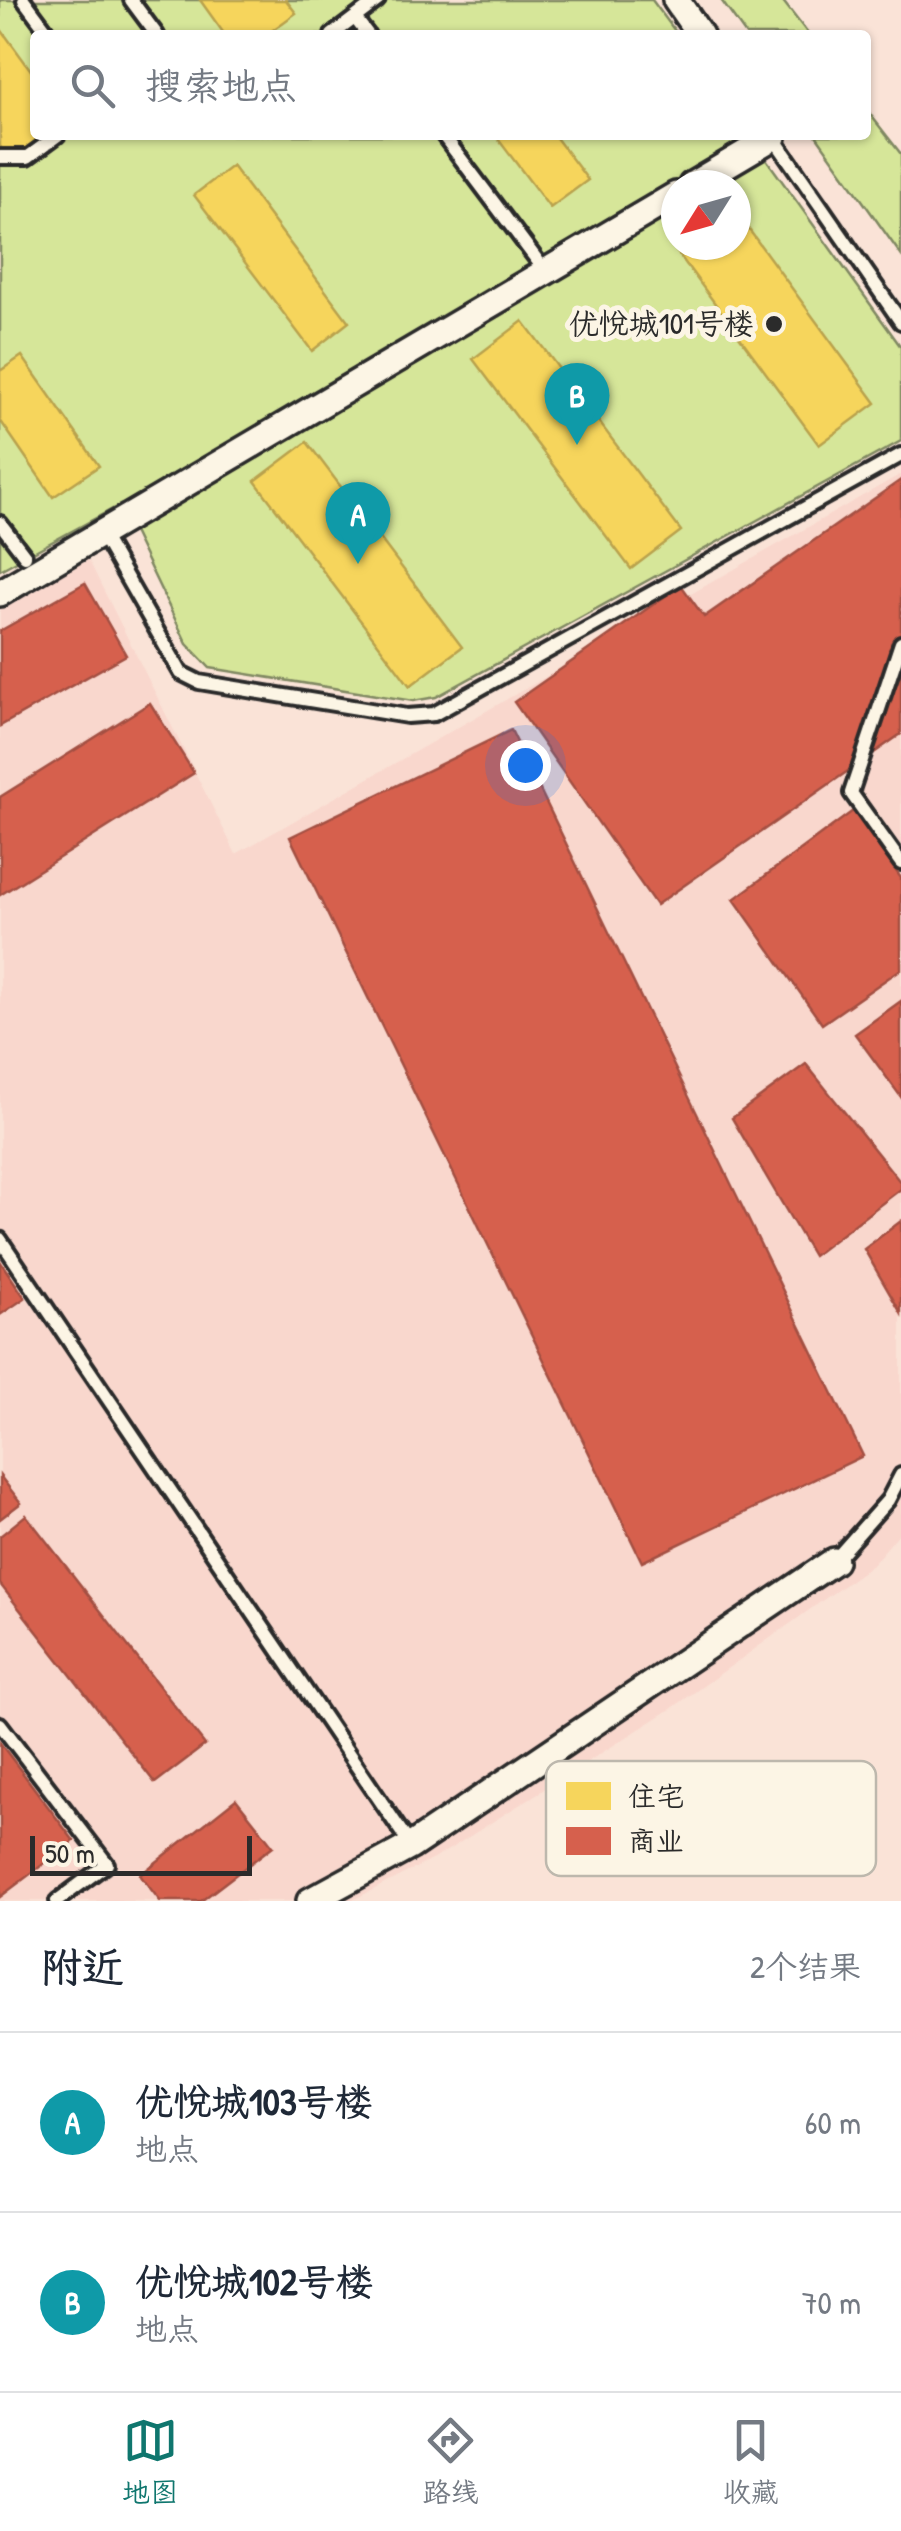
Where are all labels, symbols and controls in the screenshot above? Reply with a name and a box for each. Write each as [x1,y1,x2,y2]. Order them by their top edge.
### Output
search box [30,30,871,140]
icon: search [65,58,120,113]
text: 搜索地点 [145,59,297,111]
north arrow [661,170,751,260]
place label: 优悦城101号楼 [569,303,754,343]
marker: 优悦城101号楼 [763,313,785,335]
pin: B [544,362,610,445]
pin: A [326,482,390,564]
your location [500,740,551,791]
legend [546,1761,876,1876]
text: 住宅 [628,1777,684,1815]
text: 商业 [628,1822,684,1860]
scale bar [30,1831,252,1876]
text: 50 m [45,1834,95,1872]
text: 附近 [40,1938,124,1995]
text: 2个结果 [750,1945,861,1988]
text: 优悦城103号楼 [135,2075,373,2127]
text: A [65,2101,80,2144]
text: 60 m [805,2101,861,2144]
text: 地点 [135,2127,199,2170]
text: 优悦城102号楼 [135,2255,374,2307]
text: B [64,2281,81,2324]
text: 70 m [802,2281,861,2324]
text: 地点 [135,2307,199,2350]
tab: 地图 [122,2413,178,2511]
tab: 路线 [422,2413,479,2511]
tab: 收藏 [723,2413,779,2511]

